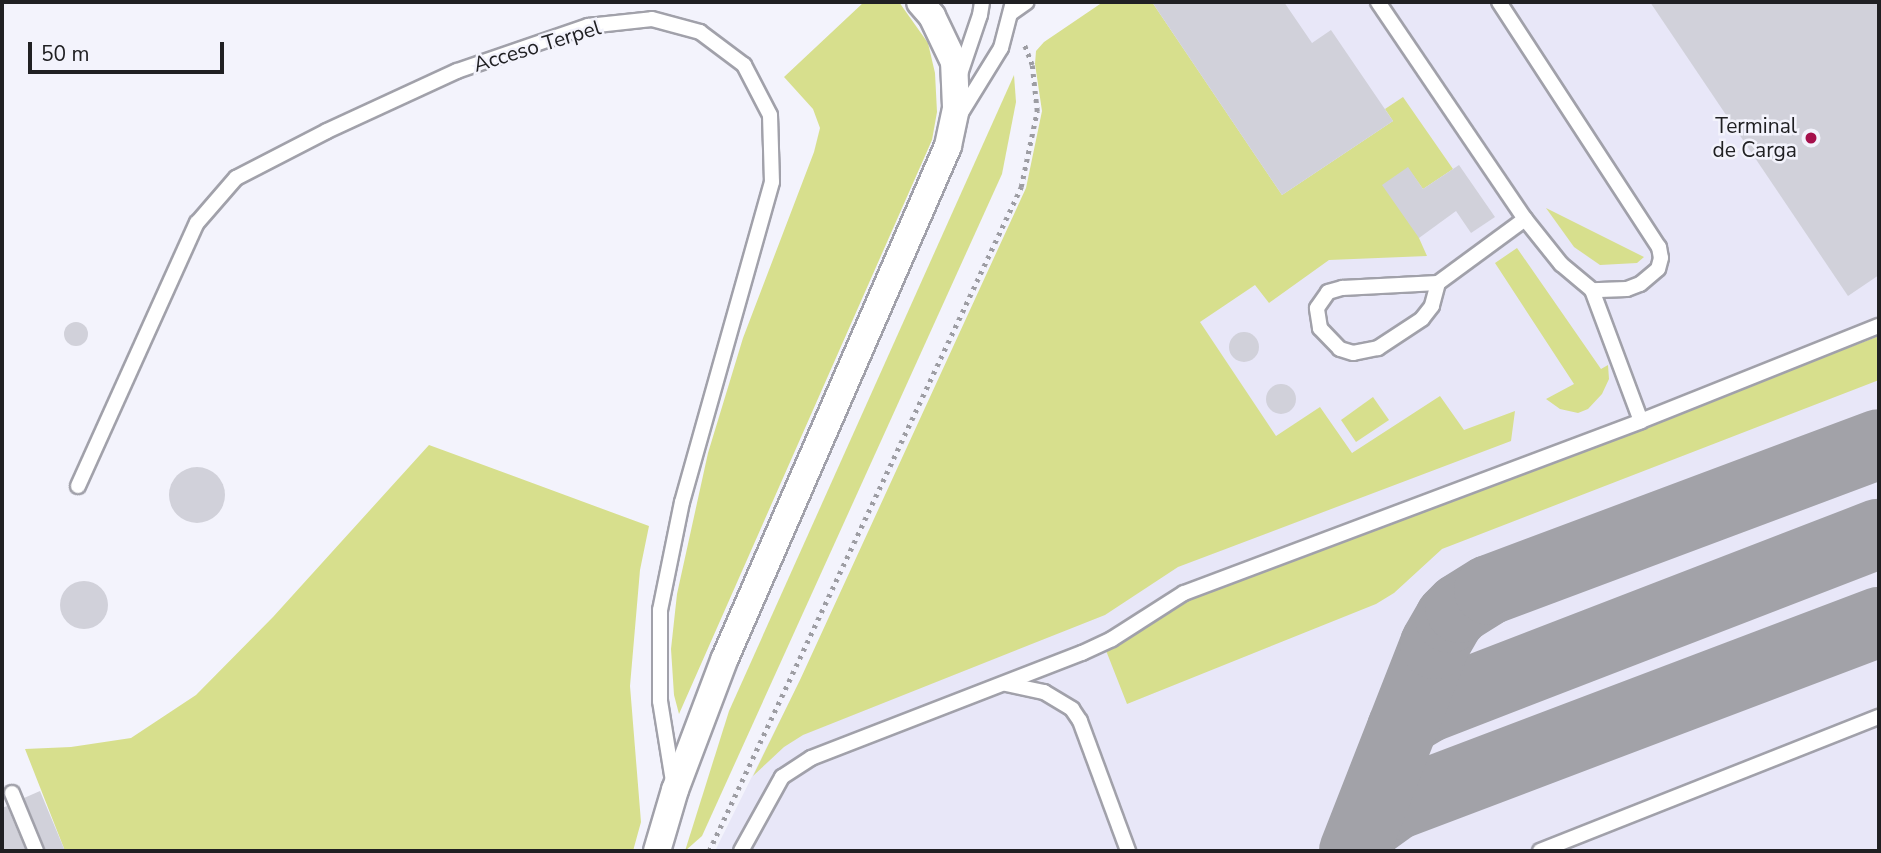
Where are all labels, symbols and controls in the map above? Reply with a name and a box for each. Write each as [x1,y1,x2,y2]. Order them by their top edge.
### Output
street label: Acceso Terpel [470,15,604,77]
scale bar [32,28,228,72]
text: 50 m [41,40,90,68]
place label: Terminal de Carga [1712,113,1797,163]
marker: Terminal de Carga [1803,130,1819,146]

